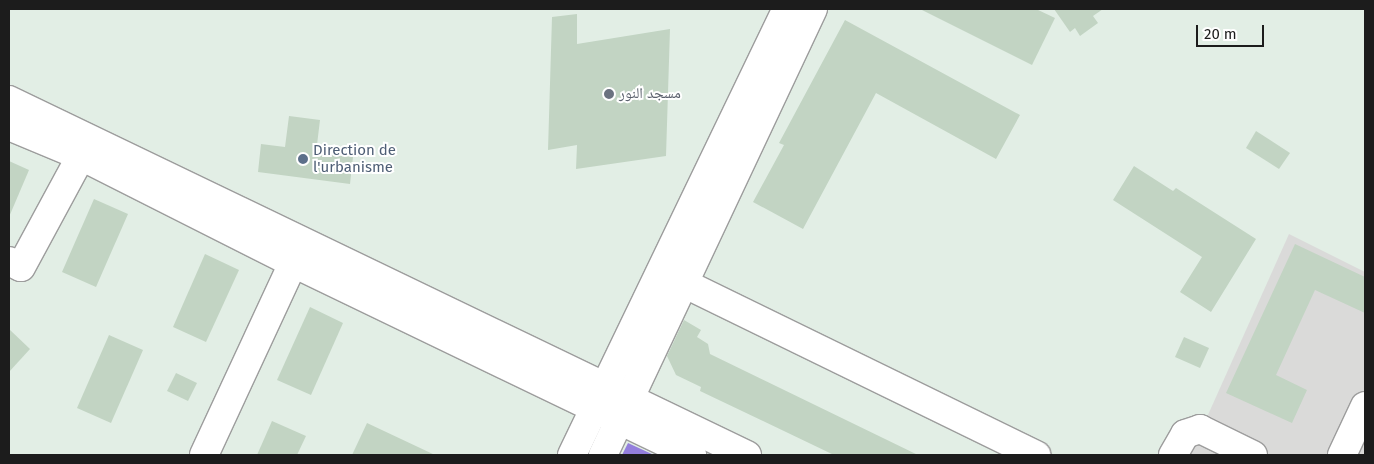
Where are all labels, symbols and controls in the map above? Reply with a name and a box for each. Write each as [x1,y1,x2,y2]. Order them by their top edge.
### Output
scale bar [1199,15,1266,47]
text: 20 m [1204,25,1237,43]
place label: مسجد النور [619,85,681,103]
marker: مسجد النور [603,88,615,100]
place label: Direction de l'urbanisme [313,141,396,176]
marker: Direction de l'urbanisme [297,153,309,165]

